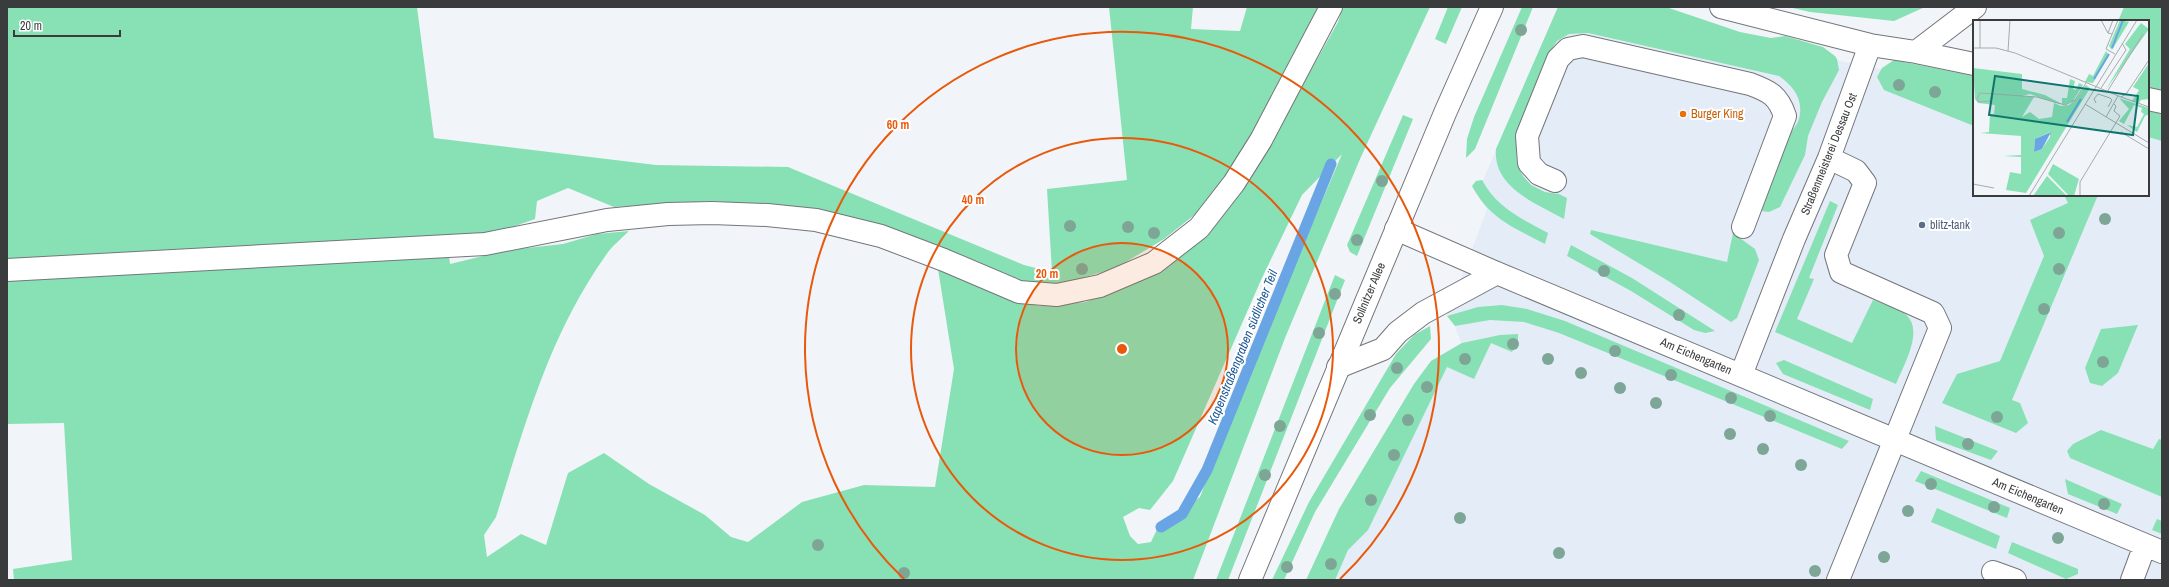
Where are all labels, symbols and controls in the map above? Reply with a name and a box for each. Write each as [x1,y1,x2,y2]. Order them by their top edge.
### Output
scale bar [14,12,120,38]
text: 20 m [20,18,42,34]
inset map [1973,20,2149,196]
street label: Straßenmeisterei Dessau Ost [1797,90,1861,217]
place label: Burger King [1691,106,1744,122]
marker: Burger King [1678,109,1688,119]
text: 60 m [887,117,909,133]
text: 40 m [962,192,984,208]
place label: blitz-tank [1930,217,1970,233]
marker: blitz-tank [1917,220,1927,230]
street label: Sollnitzer Allee [1349,260,1389,326]
text: 20 m [1036,266,1058,282]
water label: Kapenstraßengraben südlicher Teil [1204,267,1282,427]
street label: Am Eichengarten [1657,333,1734,378]
centre of rings [1115,342,1129,356]
street label: Am Eichengarten [1989,473,2066,518]

